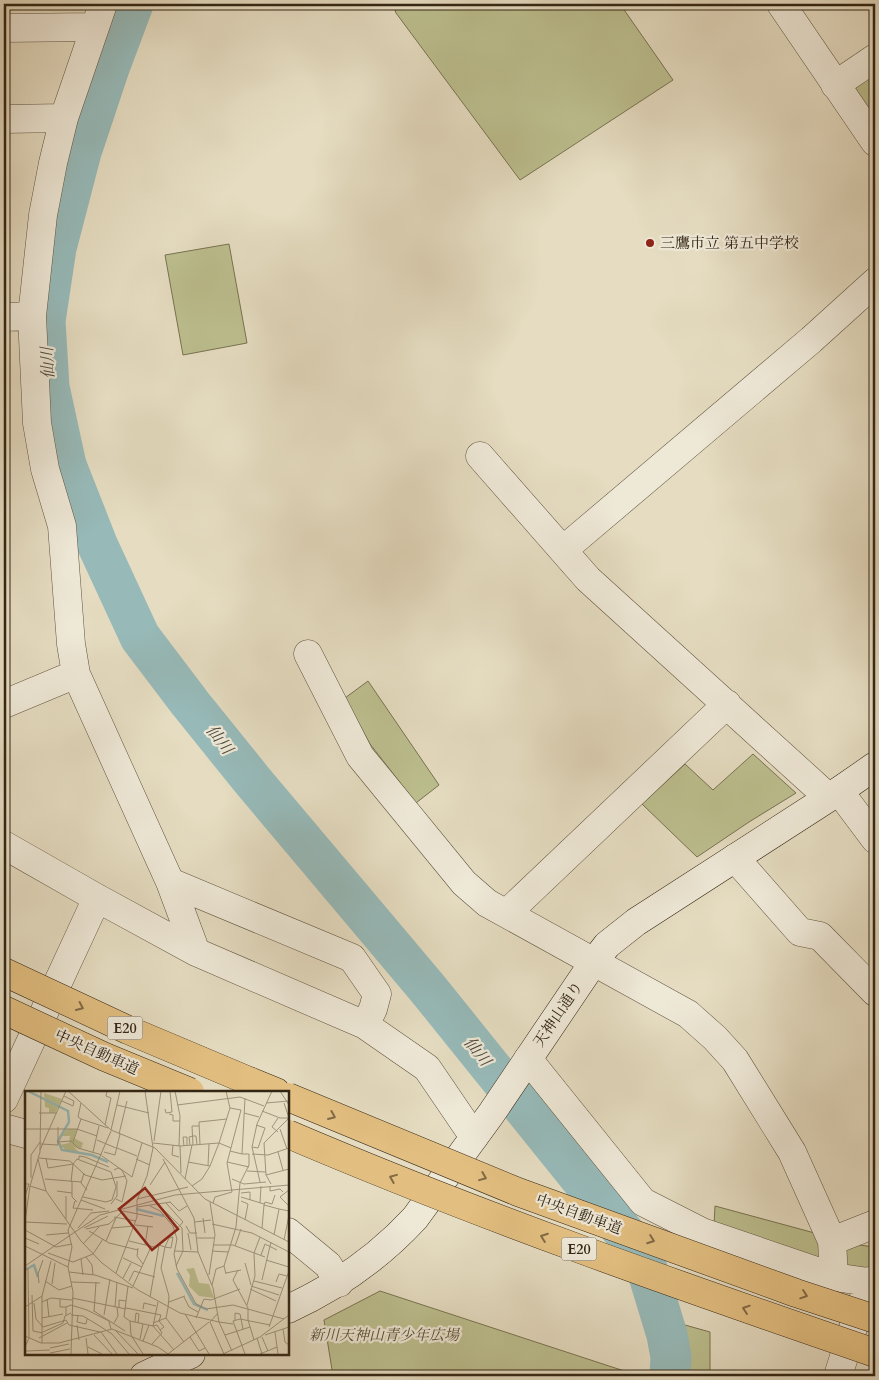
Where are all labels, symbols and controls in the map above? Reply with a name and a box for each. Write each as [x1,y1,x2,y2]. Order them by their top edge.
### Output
place label: 三鷹市立 第五中学校 [660,233,799,253]
marker: 三鷹市立 第五中学校 [644,237,656,249]
water label: 仙川 [36,344,60,380]
water label: 仙川 [201,720,239,761]
street label: 天神山通り [529,977,587,1051]
one-way arrow [75,1001,84,1012]
road number: E20 [108,1016,142,1040]
street label: 中央自動車道 [52,1025,142,1079]
water label: 仙川 [459,1032,497,1073]
inset map [25,1091,289,1355]
one-way arrow [328,1110,336,1120]
one-way arrow [478,1171,487,1182]
one-way arrow [389,1173,397,1183]
street label: 中央自動車道 [533,1189,625,1239]
one-way arrow [540,1233,549,1243]
one-way arrow [647,1234,655,1244]
road number: E20 [562,1238,596,1260]
one-way arrow [800,1290,808,1300]
one-way arrow [743,1305,751,1315]
park label: 新川天神山青少年広場 [309,1325,461,1345]

